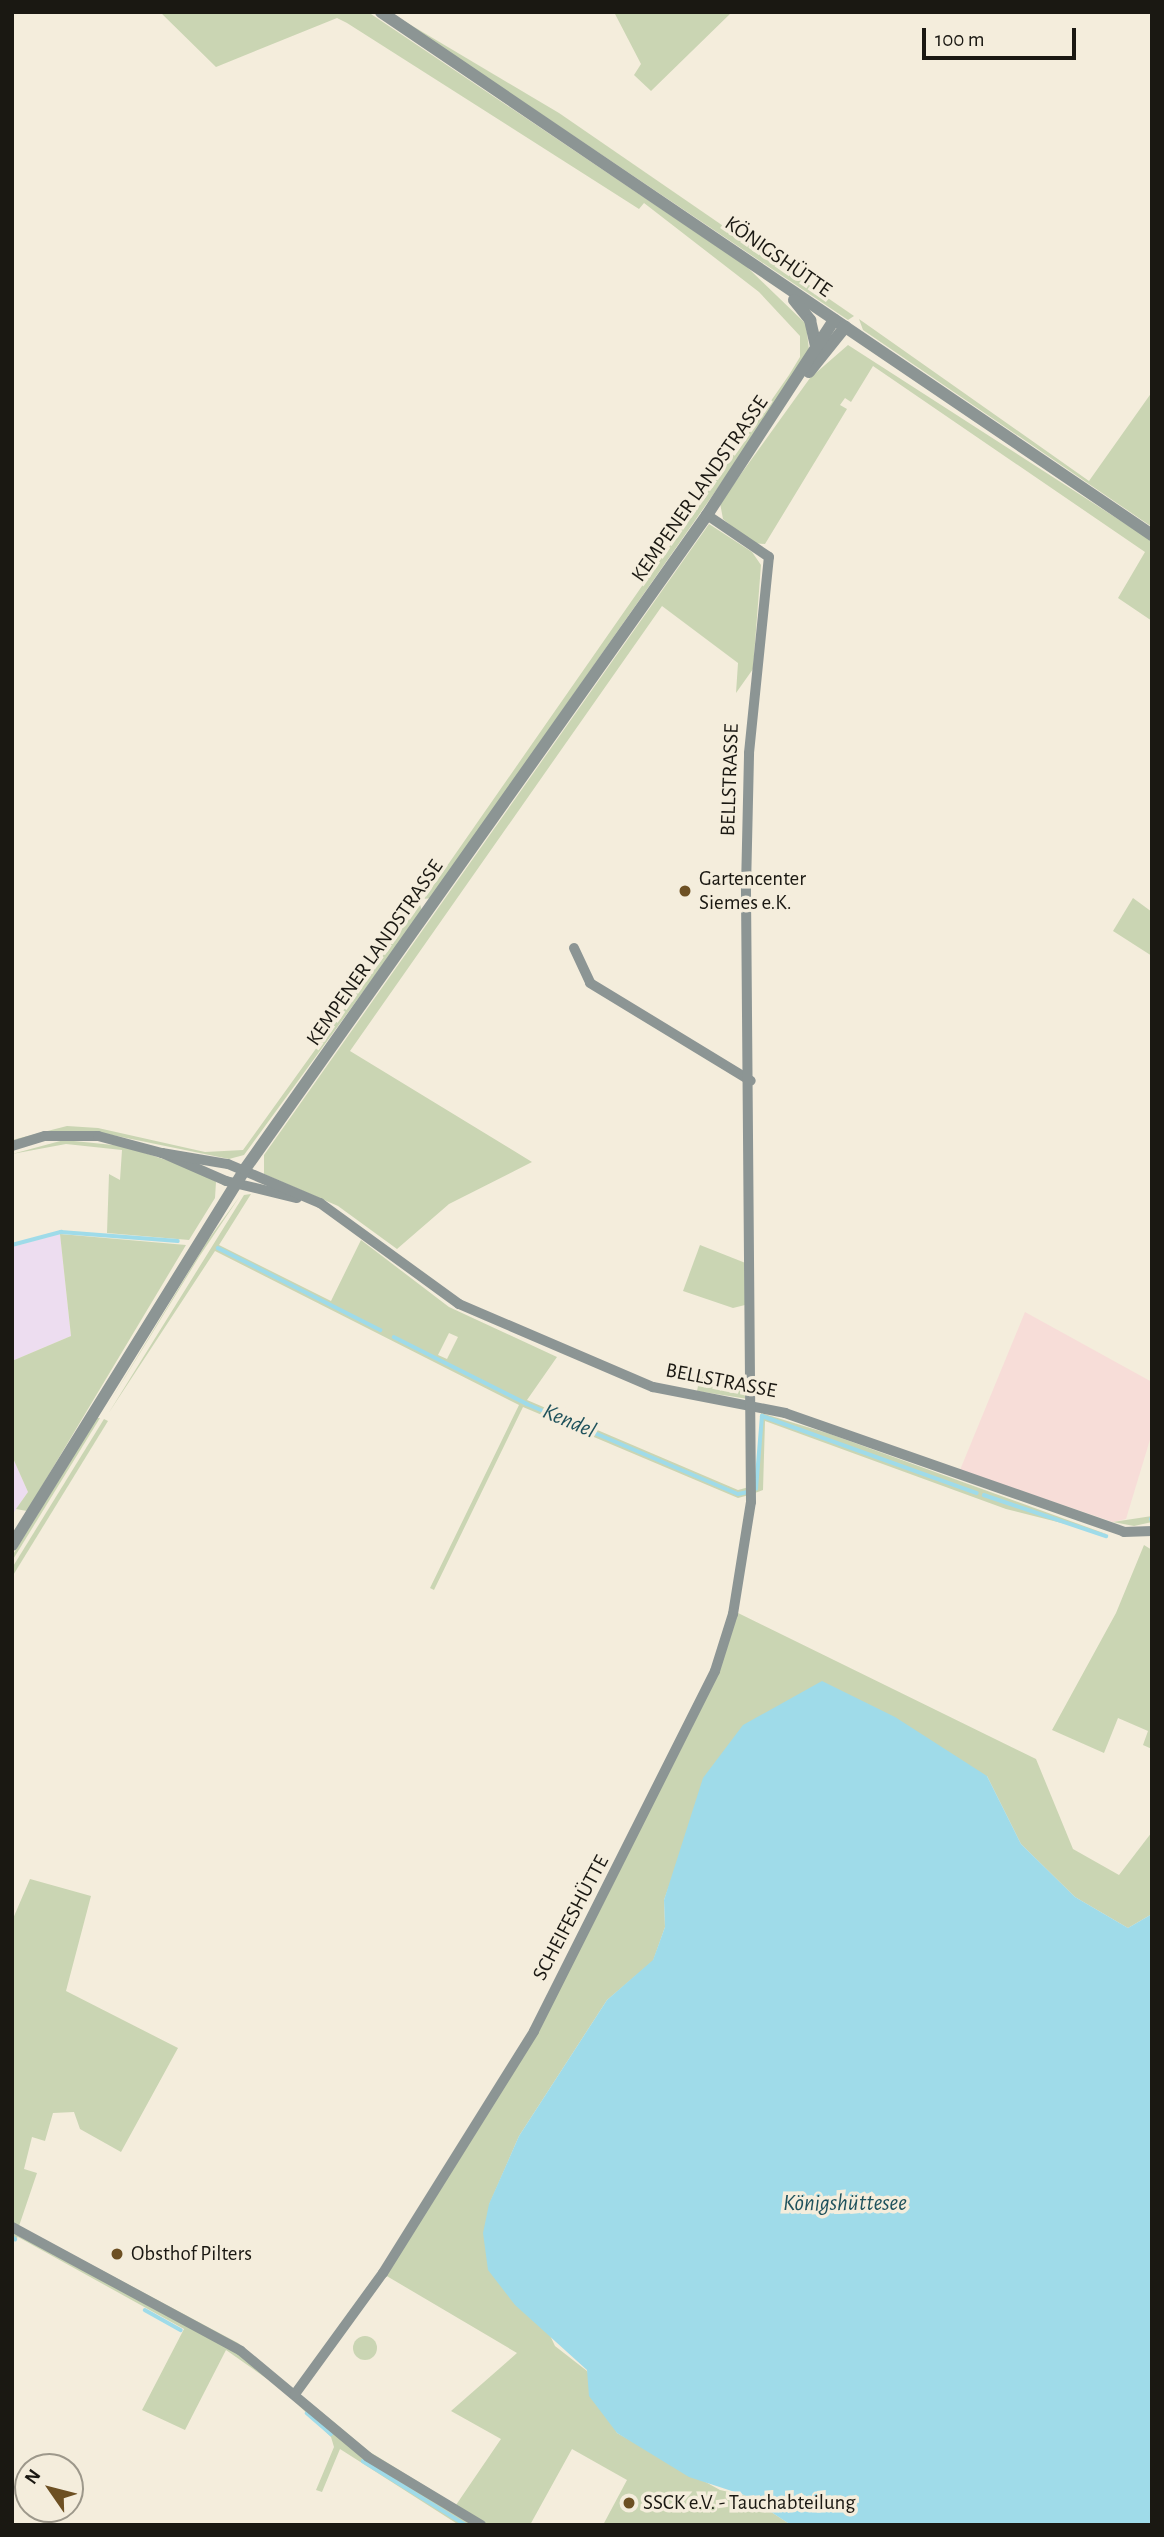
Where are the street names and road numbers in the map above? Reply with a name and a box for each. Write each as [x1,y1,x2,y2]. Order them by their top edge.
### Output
street label: KÖNIGSHÜTTE [720,211,836,303]
street label: KEMPENER LANDSTRASSE [626,391,774,587]
street label: BELLSTRASSE [715,723,745,837]
street label: KEMPENER LANDSTRASSE [301,855,449,1051]
street label: BELLSTRASSE [663,1358,779,1404]
street label: SCHEIFESHÜTTE [527,1851,615,1985]

